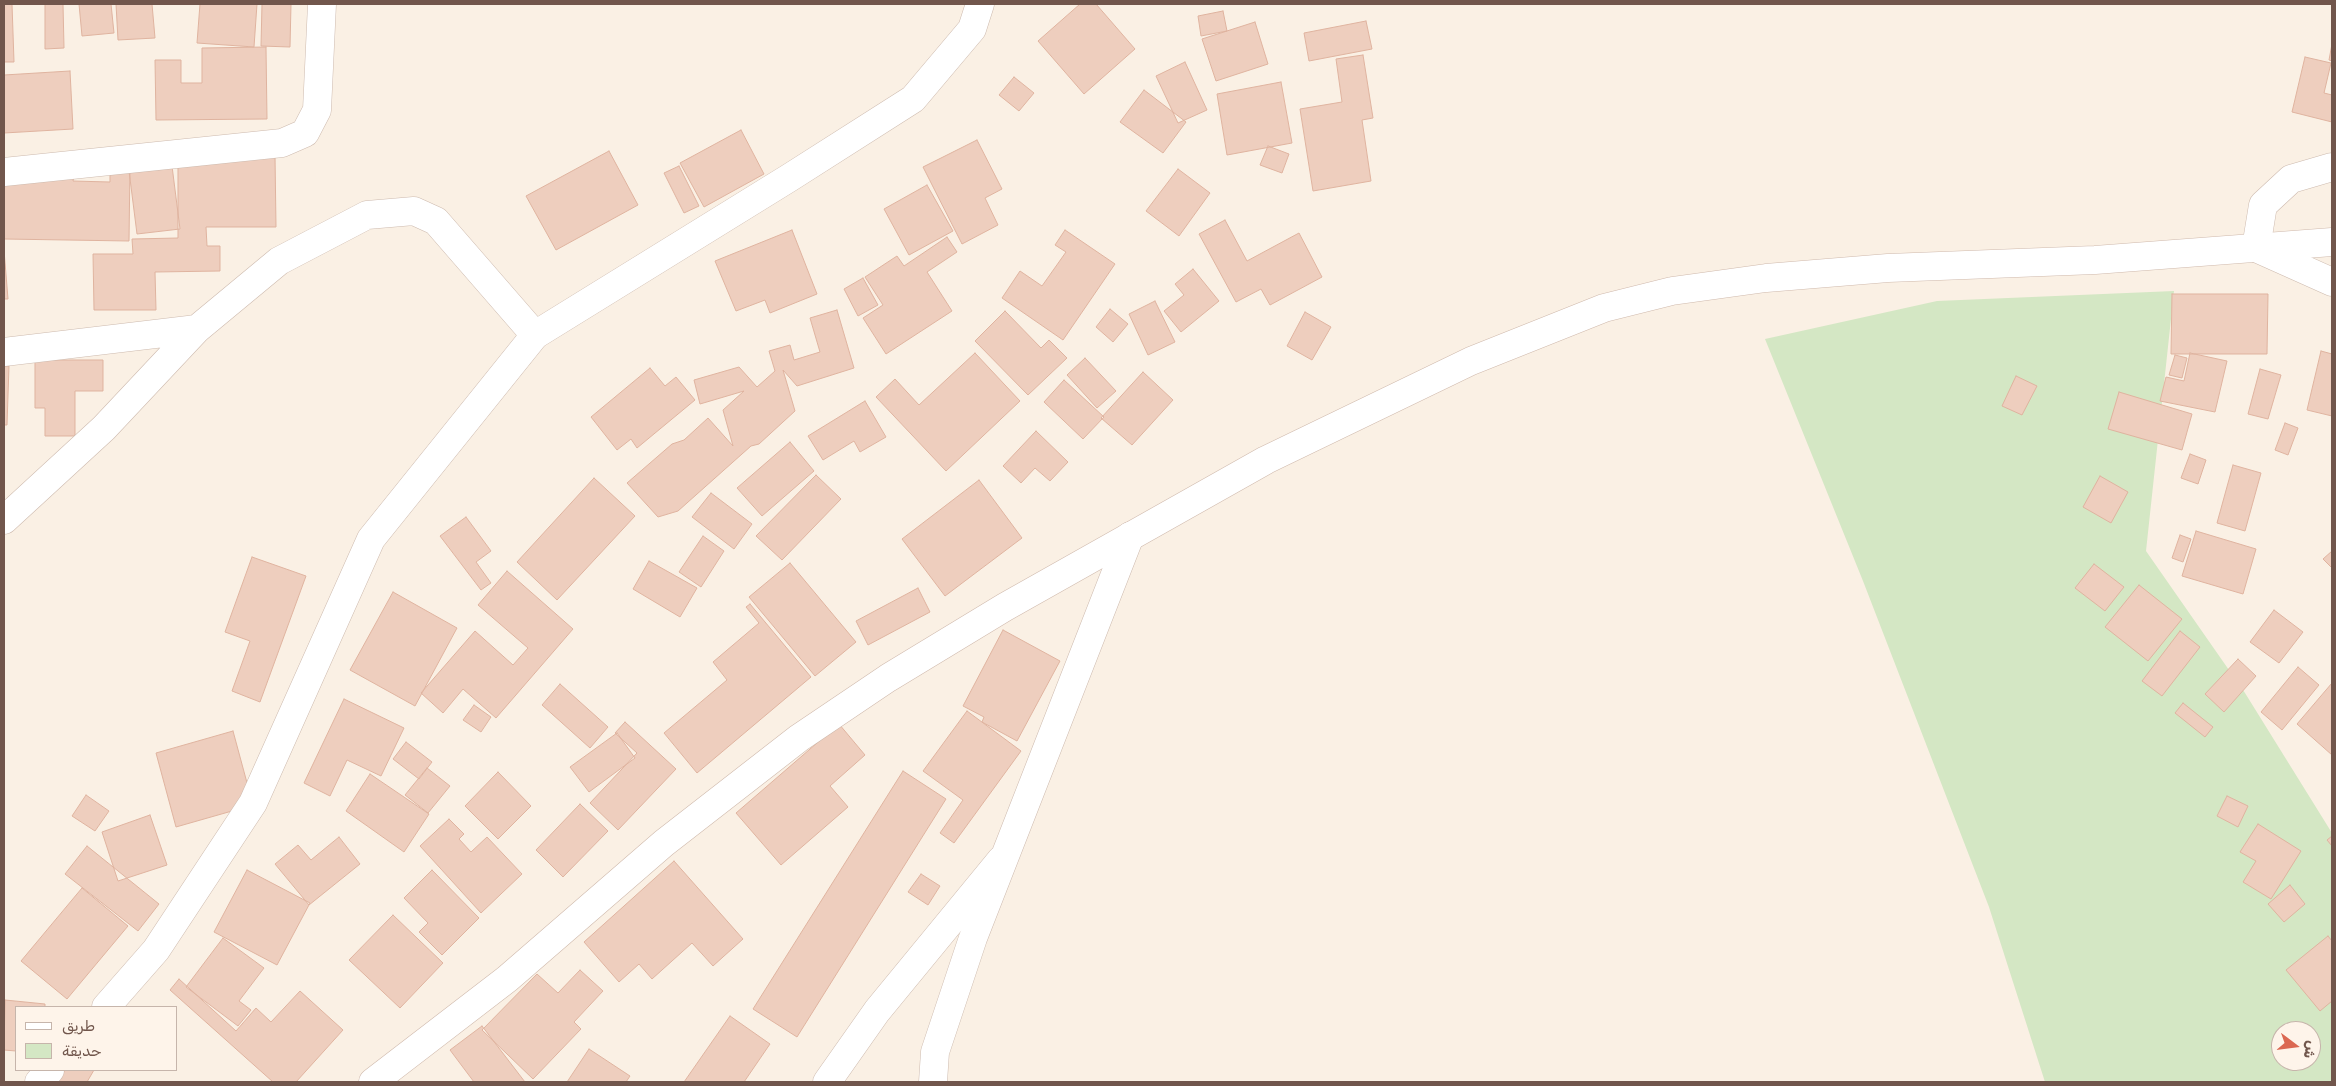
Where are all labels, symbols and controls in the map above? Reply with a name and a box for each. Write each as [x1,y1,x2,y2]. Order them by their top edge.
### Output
legend [15,1006,178,1071]
text: طريق [62,1017,95,1035]
north arrow [2271,1021,2321,1071]
text: ش [2299,1039,2321,1061]
text: حديقة [62,1042,102,1060]

